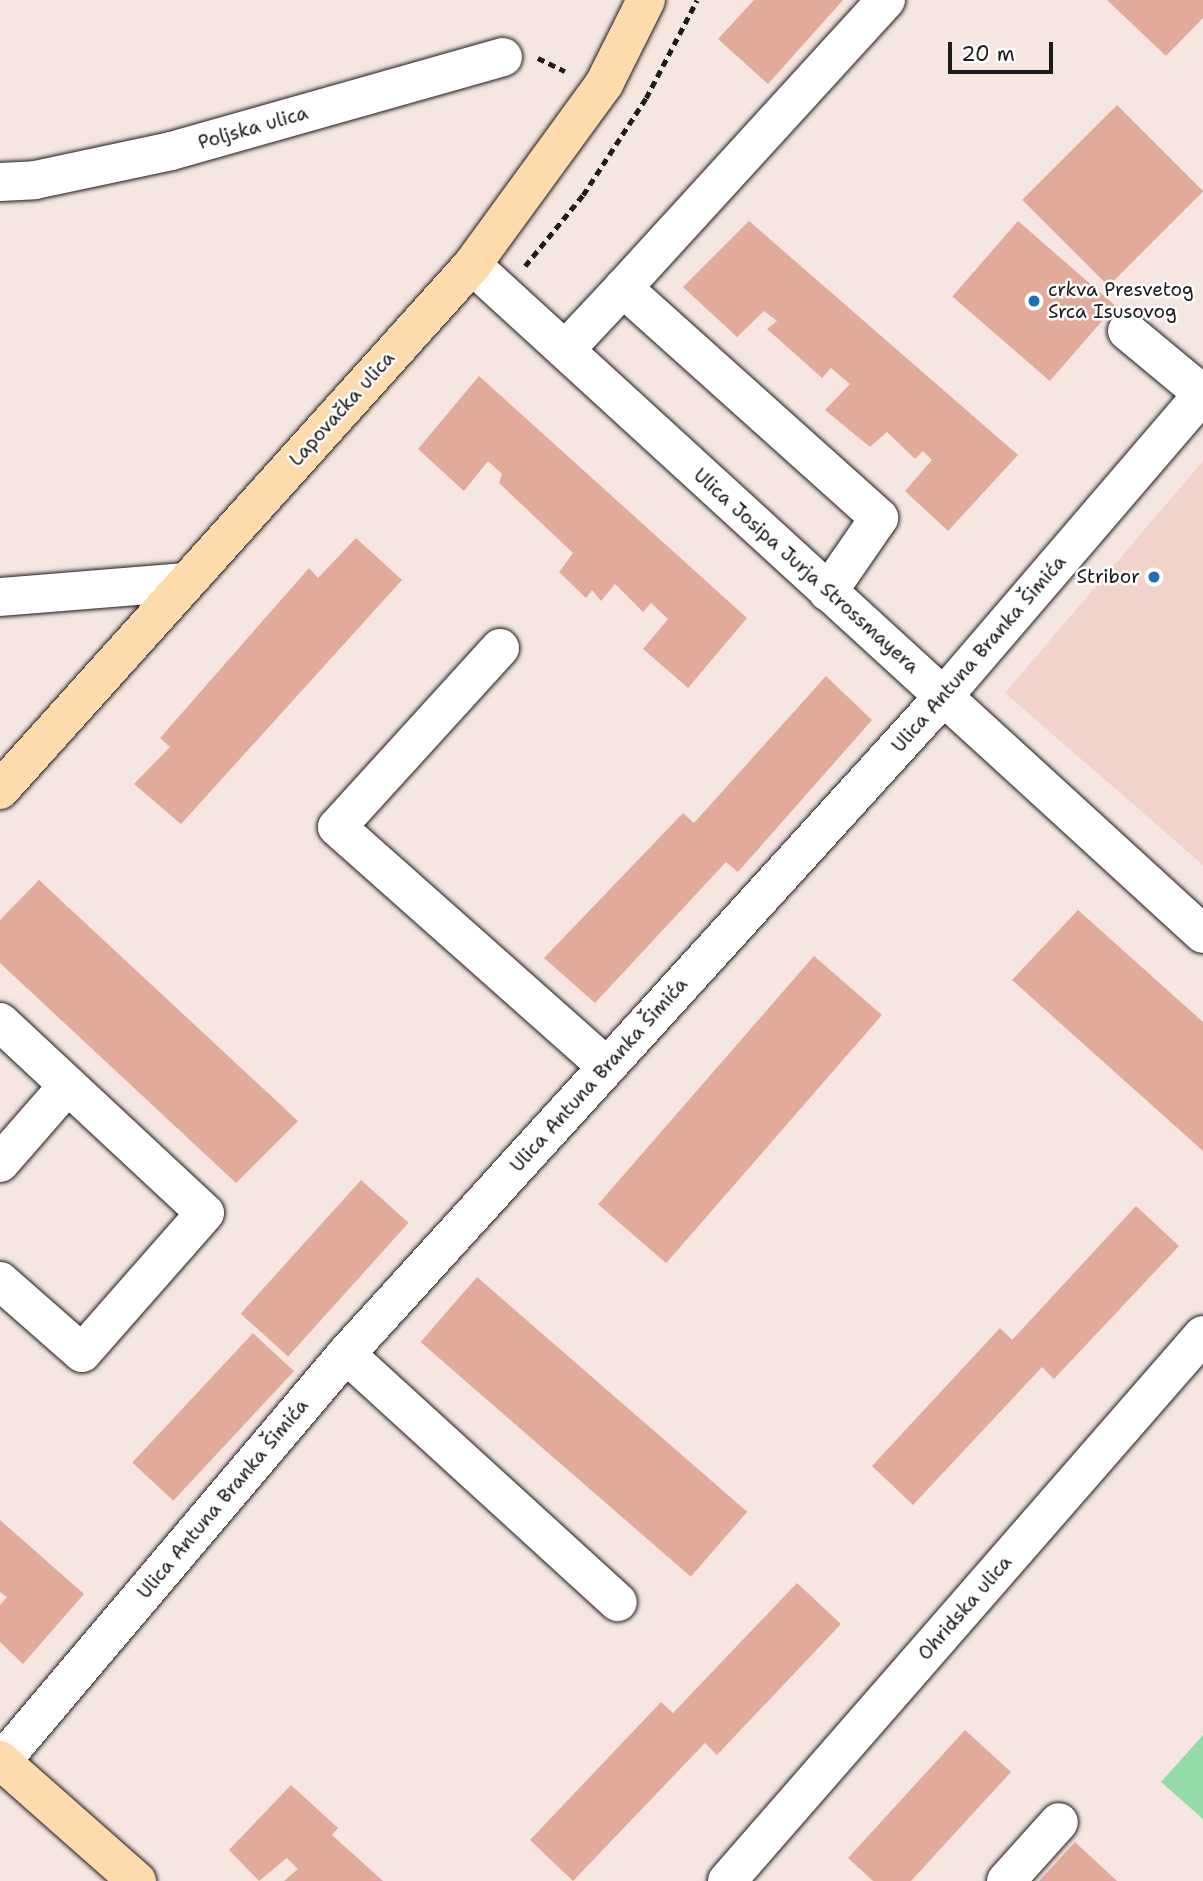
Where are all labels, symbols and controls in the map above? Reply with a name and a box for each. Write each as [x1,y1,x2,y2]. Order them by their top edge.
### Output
scale bar [951,28,1056,72]
text: 20 m [961,40,1015,68]
street label: Poljska ulica [196,101,310,155]
place label: crkva Presvetog Srca Isusovog [1048,279,1194,323]
marker: crkva Presvetog Srca Isusovog [1026,293,1042,309]
street label: Lapovačka ulica [285,347,399,471]
street label: Ulica Josipa Jurja Strossmayera [689,464,923,678]
street label: Ulica Antuna Branka Šimića [887,551,1071,757]
place label: Stribor [1077,566,1140,588]
marker: Stribor [1146,569,1162,585]
street label: Ulica Antuna Branka Šimića [506,973,692,1177]
street label: Ulica Antuna Branka Šimića [133,1395,313,1603]
street label: Ohridska ulica [913,1551,1017,1665]

